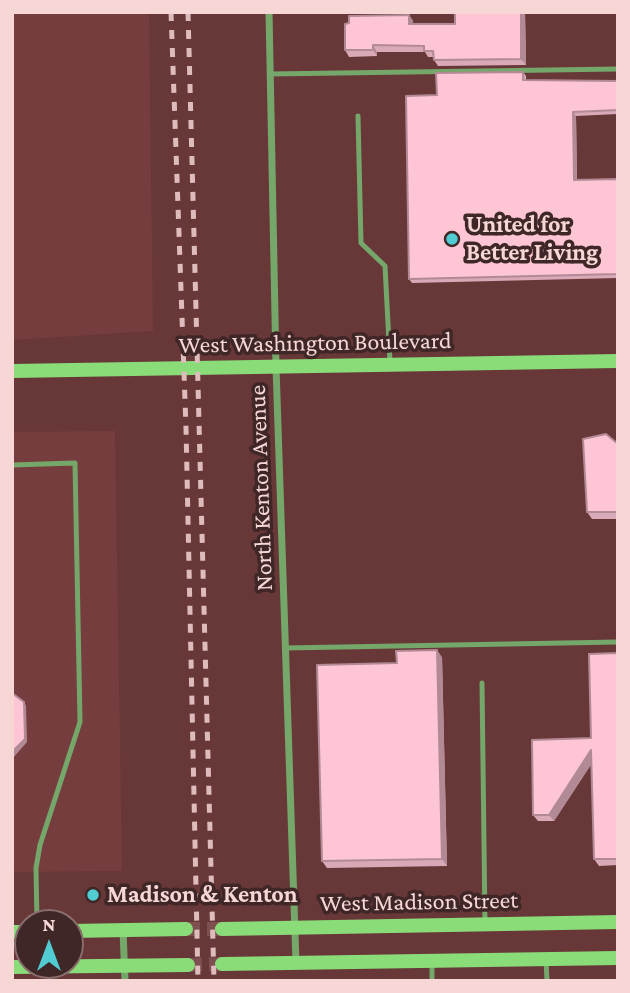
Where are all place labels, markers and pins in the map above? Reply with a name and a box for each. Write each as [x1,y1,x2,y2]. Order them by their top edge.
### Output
place label: United for Better Living [466,211,598,267]
marker: United for Better Living [444,231,460,247]
place label: Madison & Kenton [107,881,298,909]
marker: Madison & Kenton [85,887,101,903]

